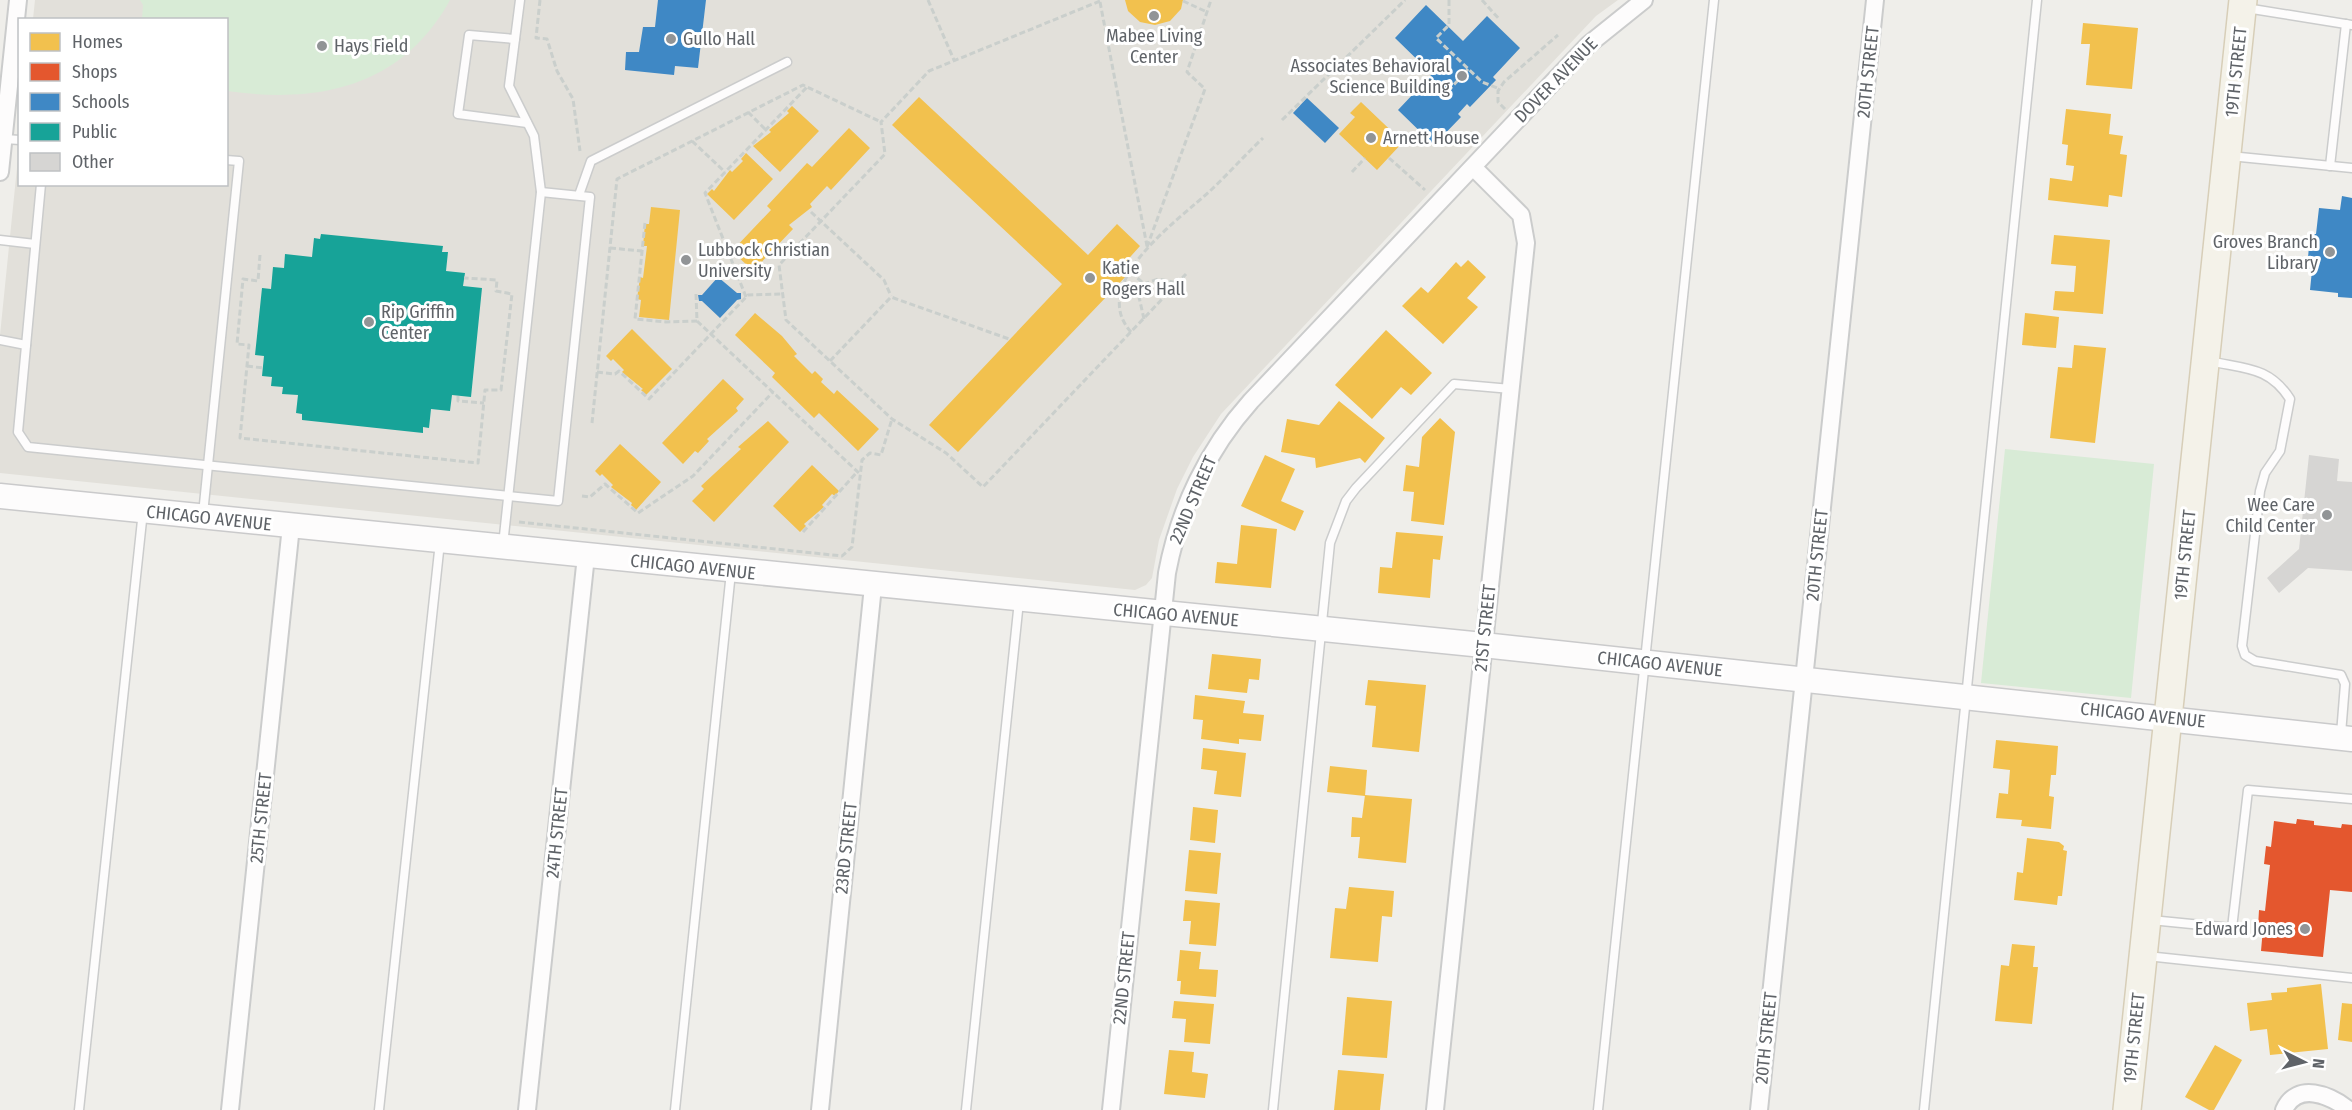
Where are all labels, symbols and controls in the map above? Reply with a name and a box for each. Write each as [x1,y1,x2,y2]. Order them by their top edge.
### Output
marker: Mabee Living Center [1147,9,1161,23]
legend [18,18,228,186]
street label: 20TH STREET [1852,24,1884,119]
place label: Mabee Living Center [1106,25,1203,68]
street label: 19TH STREET [2220,25,2252,118]
place label: Gullo Hall [683,28,755,50]
text: Homes [72,31,123,53]
marker: Gullo Hall [664,32,678,46]
street label: DOVER AVENUE [1510,33,1602,127]
place label: Hays Field [334,35,408,57]
marker: Hays Field [315,39,329,53]
place label: Associates Behavioral Science Building [1290,55,1451,98]
text: Shops [72,61,117,83]
marker: Associates Behavioral Science Building [1455,69,1469,83]
text: Schools [72,91,130,113]
text: Public [72,121,117,143]
place label: Arnett House [1383,127,1480,149]
marker: Arnett House [1364,131,1378,145]
text: Other [72,151,115,173]
place label: Groves Branch Library [2213,231,2318,274]
place label: Lubbock Christian University [698,239,830,282]
marker: Groves Branch Library [2323,245,2337,259]
marker: Lubbock Christian University [679,253,693,267]
place label: Katie Rogers Hall [1102,257,1185,300]
marker: Katie Rogers Hall [1083,271,1097,285]
place label: Rip Griffin Center [381,301,455,344]
marker: Rip Griffin Center [362,315,376,329]
street label: 22ND STREET [1165,452,1222,547]
place label: Wee Care Child Center [2226,494,2316,537]
street label: CHICAGO AVENUE [145,500,273,536]
street label: 20TH STREET [1801,507,1833,602]
street label: 19TH STREET [2169,508,2201,601]
marker: Wee Care Child Center [2320,508,2334,522]
street label: CHICAGO AVENUE [629,549,757,585]
street label: 21ST STREET [1469,583,1501,673]
street label: CHICAGO AVENUE [1112,599,1240,631]
street label: CHICAGO AVENUE [1596,646,1724,682]
street label: CHICAGO AVENUE [2079,697,2207,733]
street label: 25TH STREET [245,771,277,864]
street label: 24TH STREET [541,786,573,879]
street label: 23RD STREET [830,800,862,895]
place label: Edward Jones [2195,918,2293,940]
marker: Edward Jones [2298,922,2312,936]
street label: 22ND STREET [1108,930,1140,1026]
street label: 20TH STREET [1750,990,1782,1085]
street label: 19TH STREET [2118,991,2150,1084]
north arrow [2274,1032,2334,1092]
text: N [2308,1058,2328,1069]

